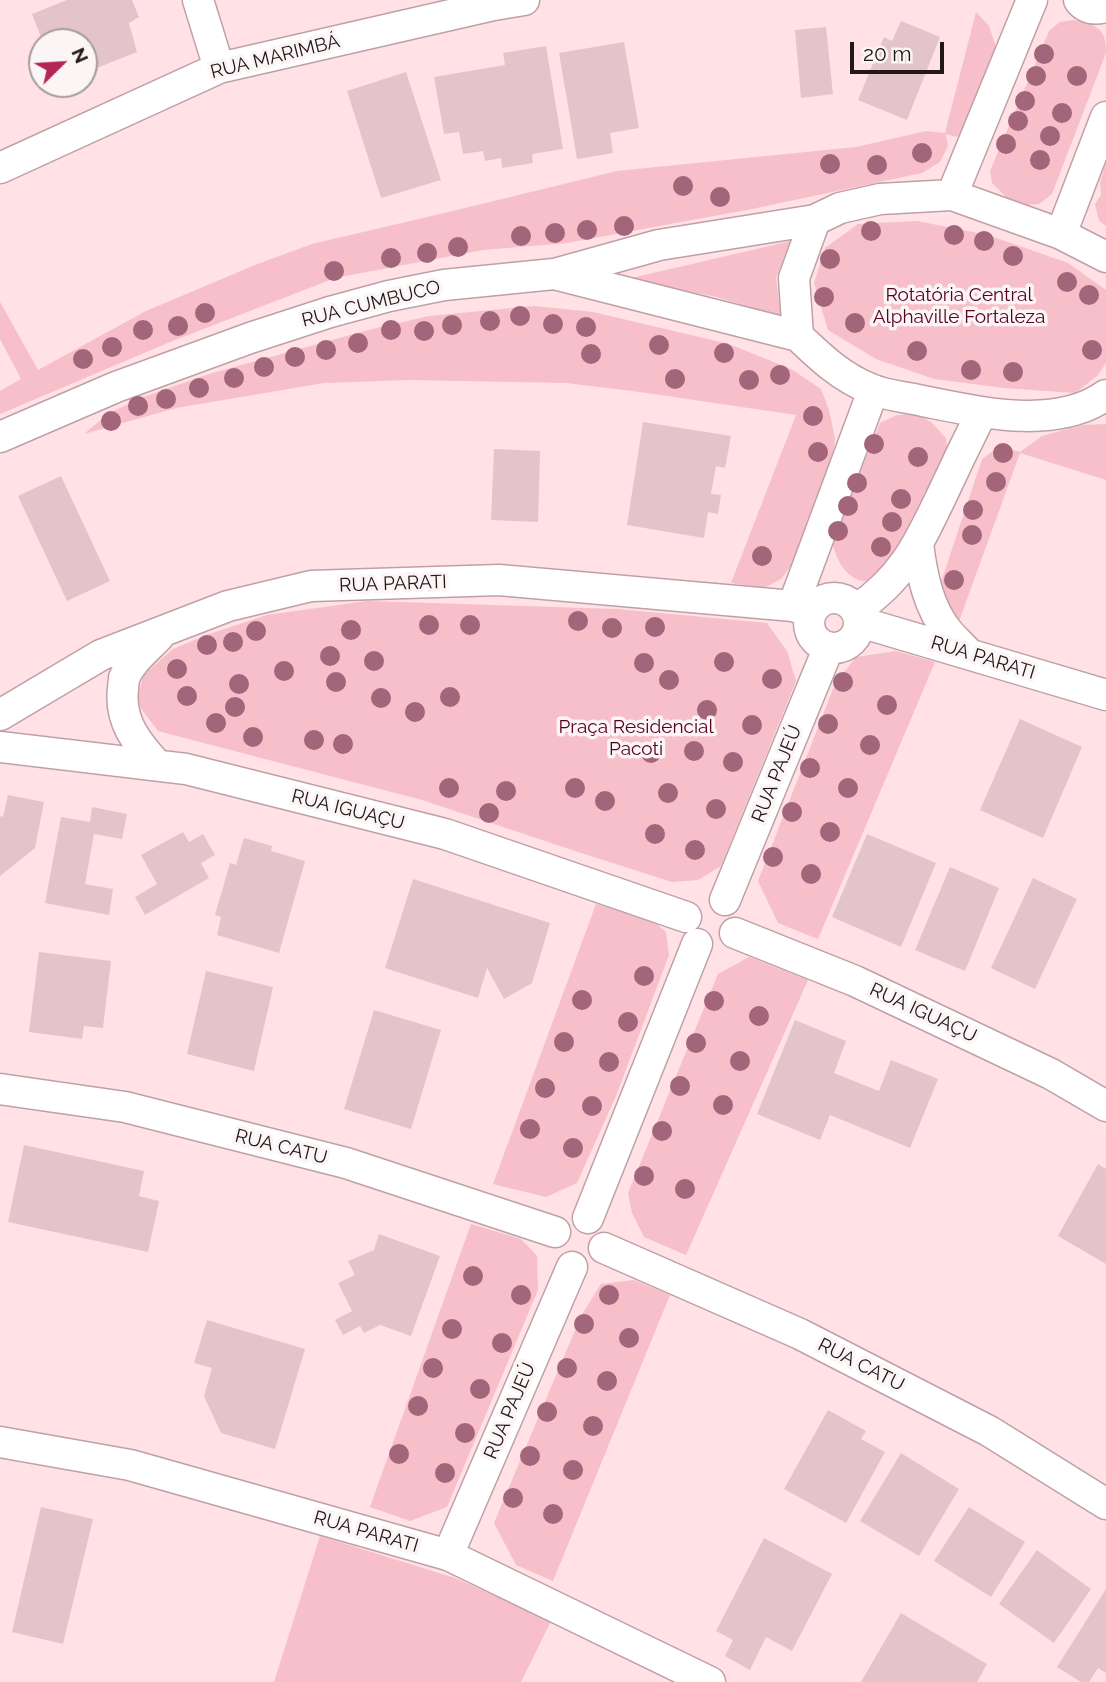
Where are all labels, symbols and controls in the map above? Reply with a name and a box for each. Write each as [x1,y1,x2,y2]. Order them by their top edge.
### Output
north arrow [28,28,98,98]
scale bar [854,28,948,72]
street label: RUA MARIMBÁ [208,30,342,84]
text: 20 m [863,41,911,66]
text: N [67,44,93,66]
street label: RUA CUMBUCO [299,276,443,332]
park label: Rotatória Central Alphaville Fortaleza [873,284,1045,328]
street label: RUA PARATI [339,571,447,597]
street label: RUA PARATI [928,631,1038,685]
park label: Praça Residencial Pacoti [558,716,714,760]
street label: RUA PAJEÚ [747,722,807,826]
street label: RUA IGUAÇU [289,785,407,835]
street label: RUA IGUAÇU [866,978,980,1048]
street label: RUA CATU [233,1125,329,1169]
street label: RUA CATU [814,1333,908,1397]
street label: RUA PAJEÚ [479,1359,541,1463]
street label: RUA PARATI [311,1506,421,1558]

